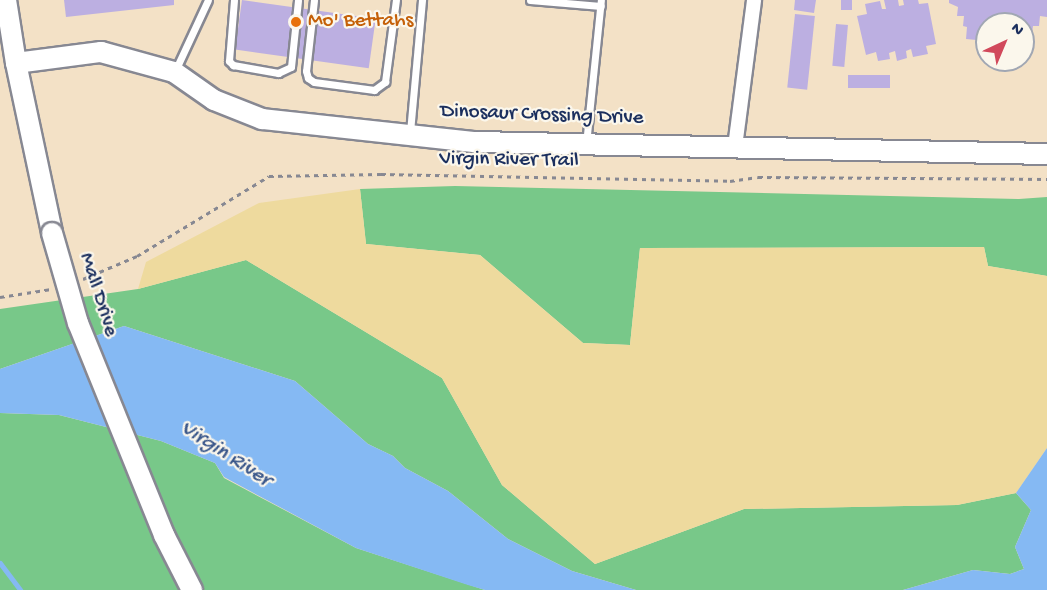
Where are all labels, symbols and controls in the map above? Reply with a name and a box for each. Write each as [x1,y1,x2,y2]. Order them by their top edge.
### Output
place label: Mo' Bettahs [308,9,413,35]
north arrow [975,12,1035,72]
marker: Mo' Bettahs [289,15,303,29]
text: N [1006,20,1027,41]
street label: Dinosaur Crossing Drive [440,100,644,132]
street label: Virgin River Trail [439,147,579,175]
street label: Mall Drive [72,250,122,340]
water label: Virgin River [175,416,275,494]

